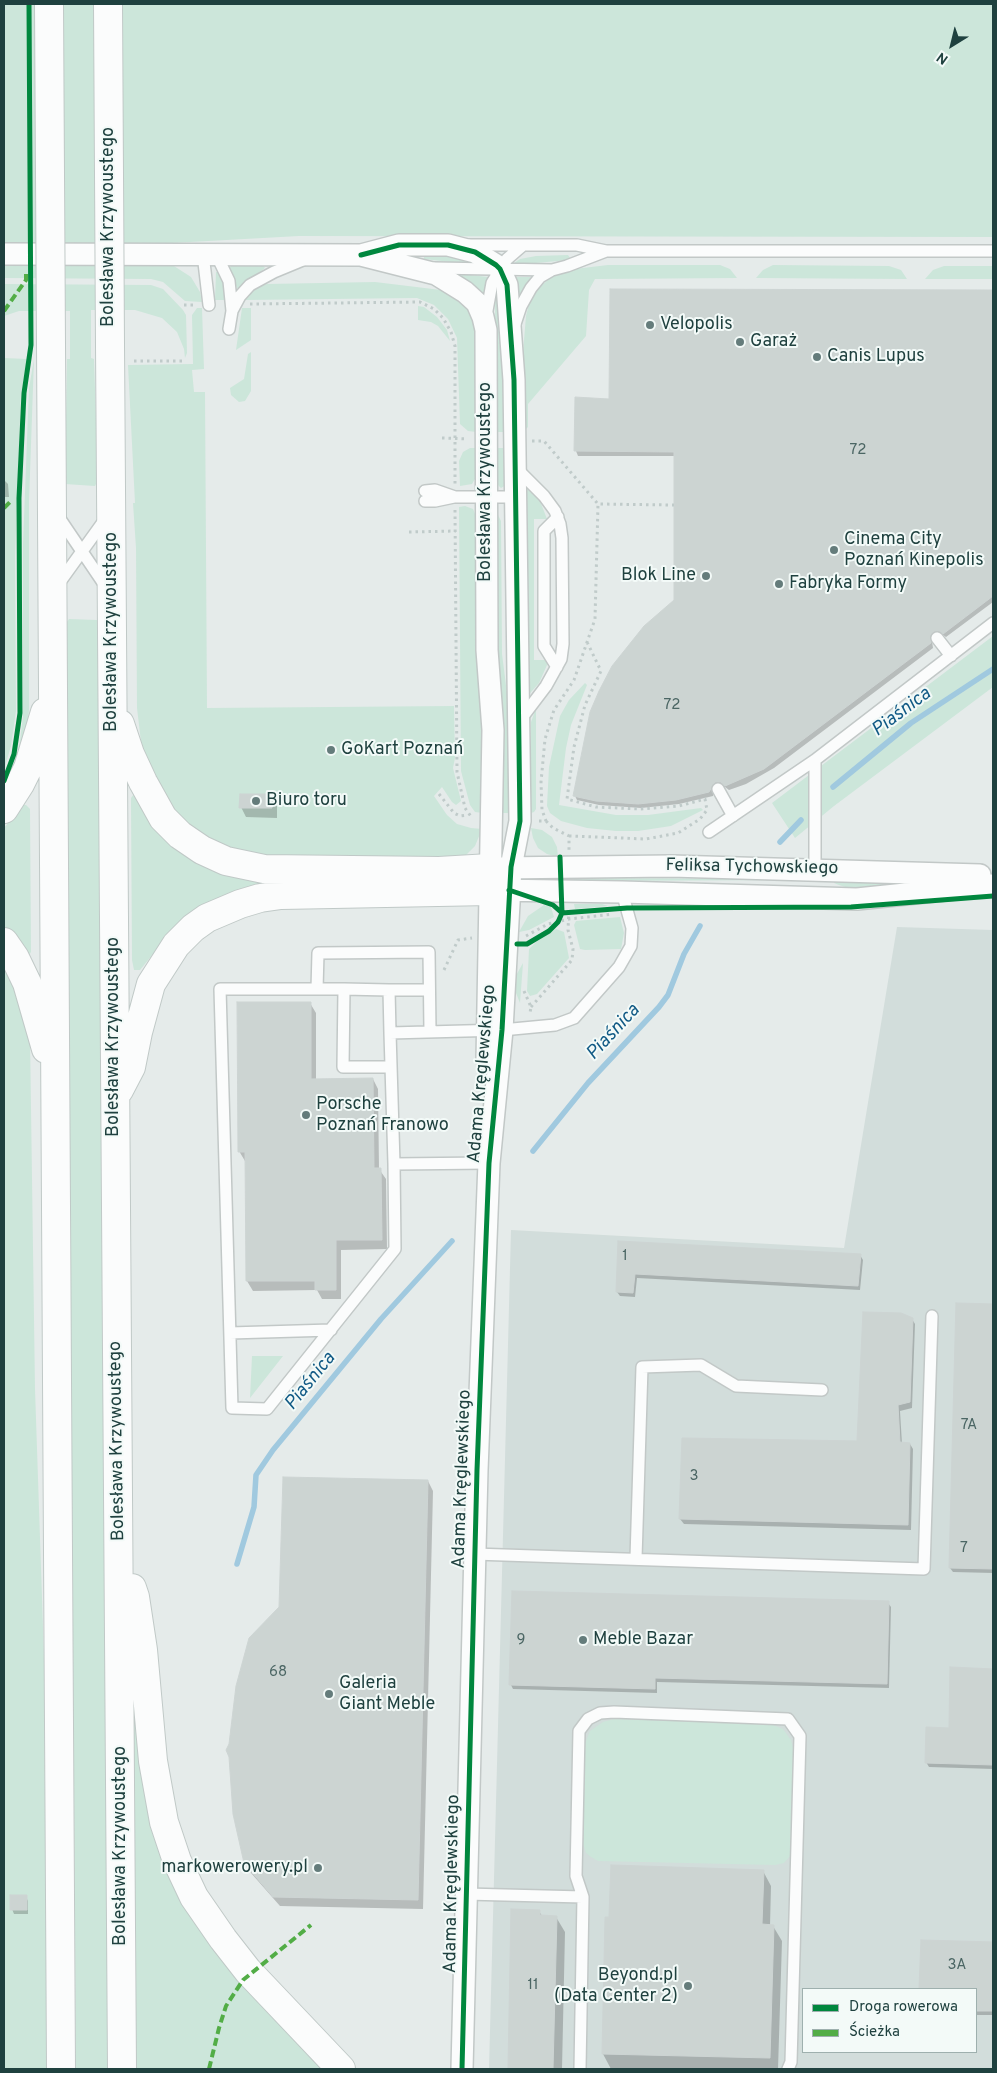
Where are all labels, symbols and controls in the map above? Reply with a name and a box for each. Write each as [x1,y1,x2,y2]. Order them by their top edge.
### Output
north arrow [927,20,977,70]
text: N [934,48,952,67]
street label: Bolesława Krzywoustego [98,127,120,327]
place label: Velopolis [660,314,733,336]
marker: Velopolis [644,319,656,331]
place label: Garaż [750,331,797,353]
marker: Garaż [734,336,746,348]
place label: Canis Lupus [827,346,925,368]
marker: Canis Lupus [811,351,823,363]
street label: Bolesława Krzywoustego [475,382,497,582]
house number: 72 [850,442,866,460]
place label: Cinema City Poznań Kinepolis [844,529,984,572]
street label: Bolesława Krzywoustego [101,532,123,732]
marker: Cinema City Poznań Kinepolis [828,544,840,556]
place label: Blok Line [621,565,696,587]
marker: Blok Line [700,570,712,582]
place label: Fabryka Formy [789,573,907,595]
marker: Fabryka Formy [773,578,785,590]
water label: Piaśnica [868,683,936,743]
house number: 72 [664,697,680,715]
place label: GoKart Poznań [341,739,463,761]
marker: GoKart Poznań [325,744,337,756]
place label: Biuro toru [266,790,347,812]
marker: Biuro toru [250,795,262,807]
street label: Feliksa Tychowskiego [665,856,839,880]
street label: Bolesława Krzywoustego [103,937,125,1137]
street label: Adama Kręglewskiego [464,984,502,1164]
water label: Piaśnica [582,1000,646,1066]
place label: Porsche Poznań Franowo [316,1094,449,1136]
marker: Porsche Poznań Franowo [300,1109,312,1121]
house number: 1 [622,1248,628,1266]
street label: Bolesława Krzywoustego [105,1341,131,1541]
water label: Piaśnica [281,1348,341,1416]
street label: Adama Kręglewskiego [449,1389,477,1569]
house number: 7A [961,1417,977,1435]
house number: 3 [689,1468,699,1486]
house number: 7 [960,1540,968,1558]
place label: Meble Bazar [593,1629,693,1651]
house number: 9 [517,1632,525,1650]
marker: Meble Bazar [577,1634,589,1646]
house number: 68 [269,1664,287,1682]
place label: Galeria Giant Meble [339,1673,435,1716]
marker: Galeria Giant Meble [323,1688,335,1700]
street label: Bolesława Krzywoustego [110,1746,132,1946]
street label: Adama Kręglewskiego [441,1794,465,1974]
place label: markowerowery.pl [161,1857,308,1879]
marker: markowerowery.pl [312,1862,324,1874]
house number: 3A [947,1957,967,1975]
place label: Beyond.pl (Data Center 2) [554,1965,678,2008]
house number: 11 [527,1977,539,1995]
marker: Beyond.pl (Data Center 2) [682,1980,694,1992]
legend [802,1988,977,2053]
text: Droga rowerowa [849,1998,958,2017]
text: Ścieżka [849,2023,900,2042]

